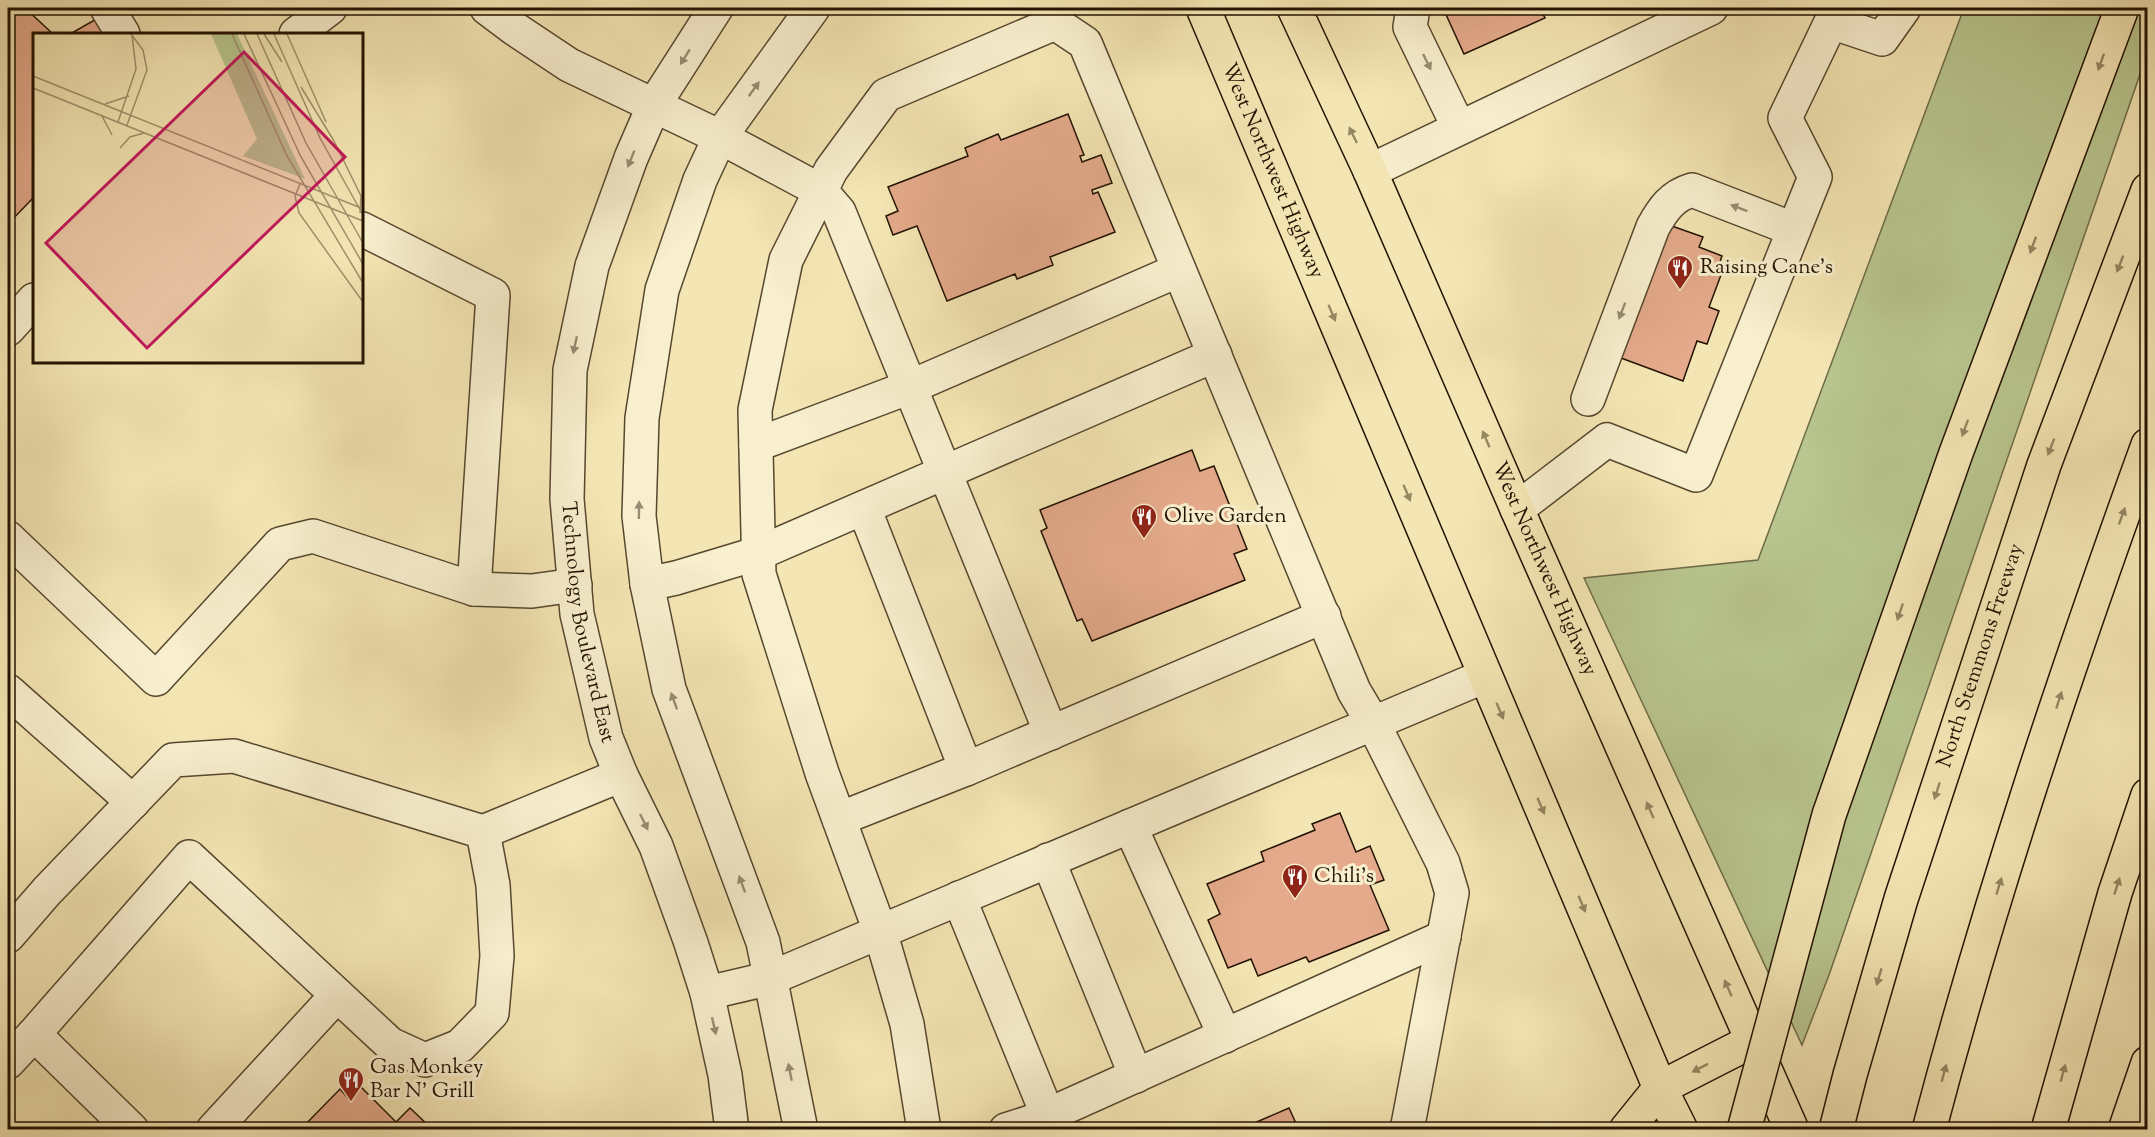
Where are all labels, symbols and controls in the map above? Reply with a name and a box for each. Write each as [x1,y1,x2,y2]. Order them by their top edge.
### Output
inset map [33,33,363,363]
one-way arrow [680,48,691,65]
one-way arrow [1423,53,1432,70]
one-way arrow [2096,53,2105,71]
street label: West Northwest Highway [1213,59,1331,284]
one-way arrow [748,82,760,98]
one-way arrow [1349,127,1358,144]
one-way arrow [626,150,635,168]
one-way arrow [1730,203,1748,212]
one-way arrow [2028,236,2037,254]
restaurant icon: Raising Cane's [1665,253,1695,291]
place label: Raising Cane's [1700,253,1833,283]
one-way arrow [2114,255,2124,273]
one-way arrow [1616,302,1626,320]
one-way arrow [1328,304,1337,322]
one-way arrow [570,336,579,355]
one-way arrow [1960,419,1969,437]
one-way arrow [1481,430,1491,448]
one-way arrow [2046,438,2055,456]
street label: West Northwest Highway [1483,457,1604,681]
one-way arrow [1402,484,1412,502]
street label: Technology Boulevard East [552,500,622,748]
one-way arrow [634,500,644,519]
restaurant icon: Olive Garden [1129,502,1159,540]
place label: Olive Garden [1164,502,1287,532]
one-way arrow [2118,507,2128,525]
street label: North Stemmons Freeway [1930,539,2032,772]
one-way arrow [1894,603,1904,621]
one-way arrow [2054,691,2064,709]
one-way arrow [668,692,678,710]
one-way arrow [1496,702,1505,720]
one-way arrow [1931,782,1941,800]
one-way arrow [1536,798,1546,816]
one-way arrow [1645,801,1654,818]
one-way arrow [639,813,649,830]
restaurant icon: Chili's [1280,862,1310,900]
place label: Chili's [1314,862,1374,892]
one-way arrow [736,875,746,893]
one-way arrow [1995,877,2004,895]
one-way arrow [2113,877,2122,895]
one-way arrow [1577,895,1587,913]
one-way arrow [1874,969,1883,987]
one-way arrow [1723,979,1733,997]
one-way arrow [710,1016,719,1035]
place label: Gas Monkey Bar N' Grill [370,1053,484,1107]
one-way arrow [785,1062,794,1081]
one-way arrow [1691,1063,1708,1073]
one-way arrow [1940,1064,1949,1082]
one-way arrow [2058,1064,2068,1082]
restaurant icon: Gas Monkey Bar N' Grill [336,1065,366,1103]

